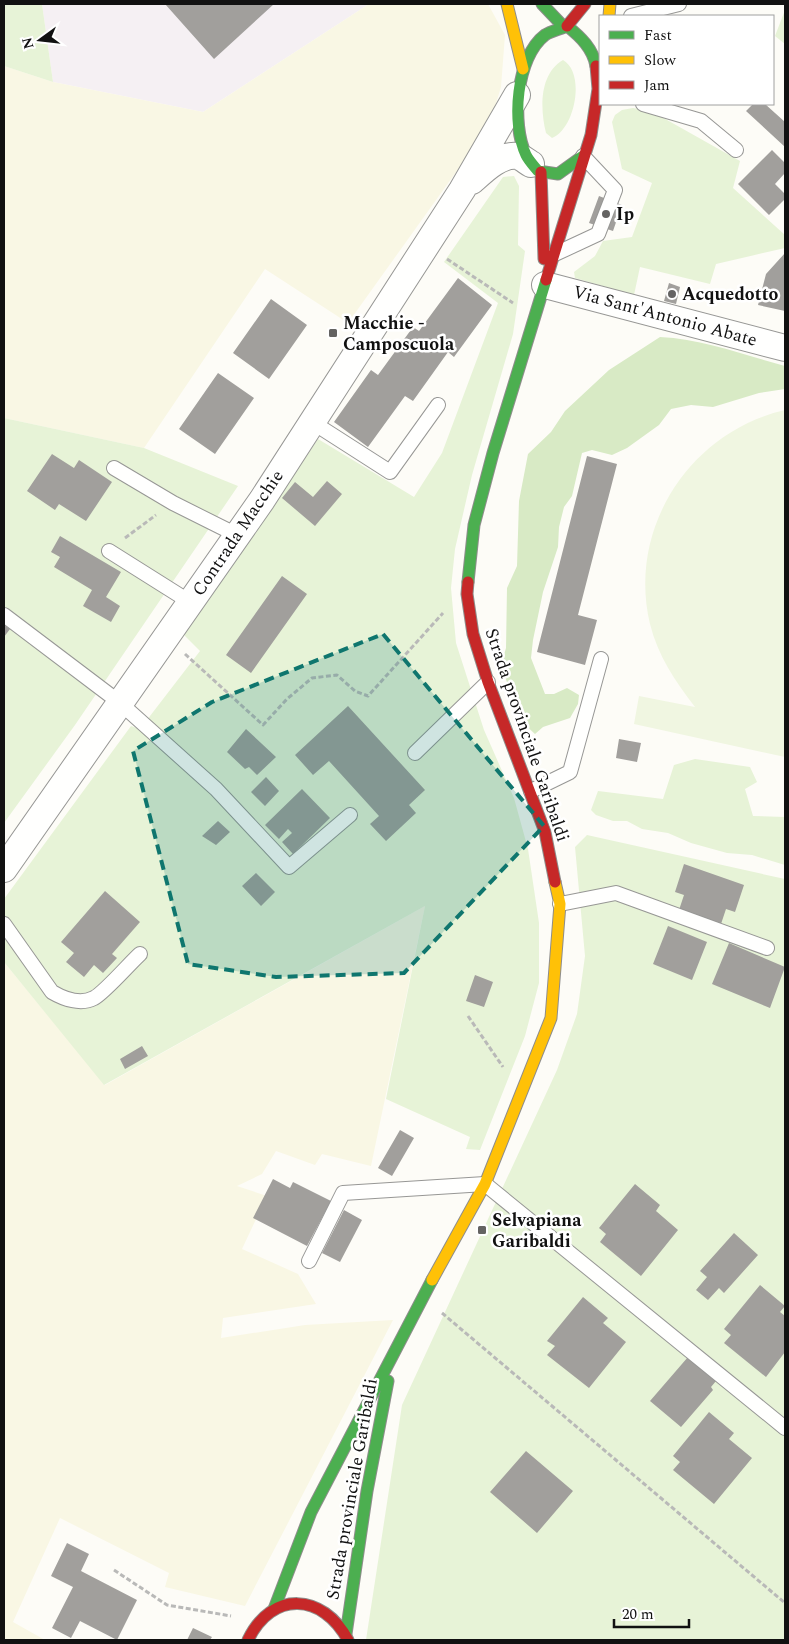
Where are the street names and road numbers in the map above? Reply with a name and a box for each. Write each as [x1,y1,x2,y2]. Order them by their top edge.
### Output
street label: Via Sant'Antonio Abate [570,278,760,354]
street label: Contrada Macchie [186,464,290,602]
street label: Strada provinciale Garibaldi [478,625,576,845]
street label: Strada provinciale Garibaldi [319,1376,385,1602]

